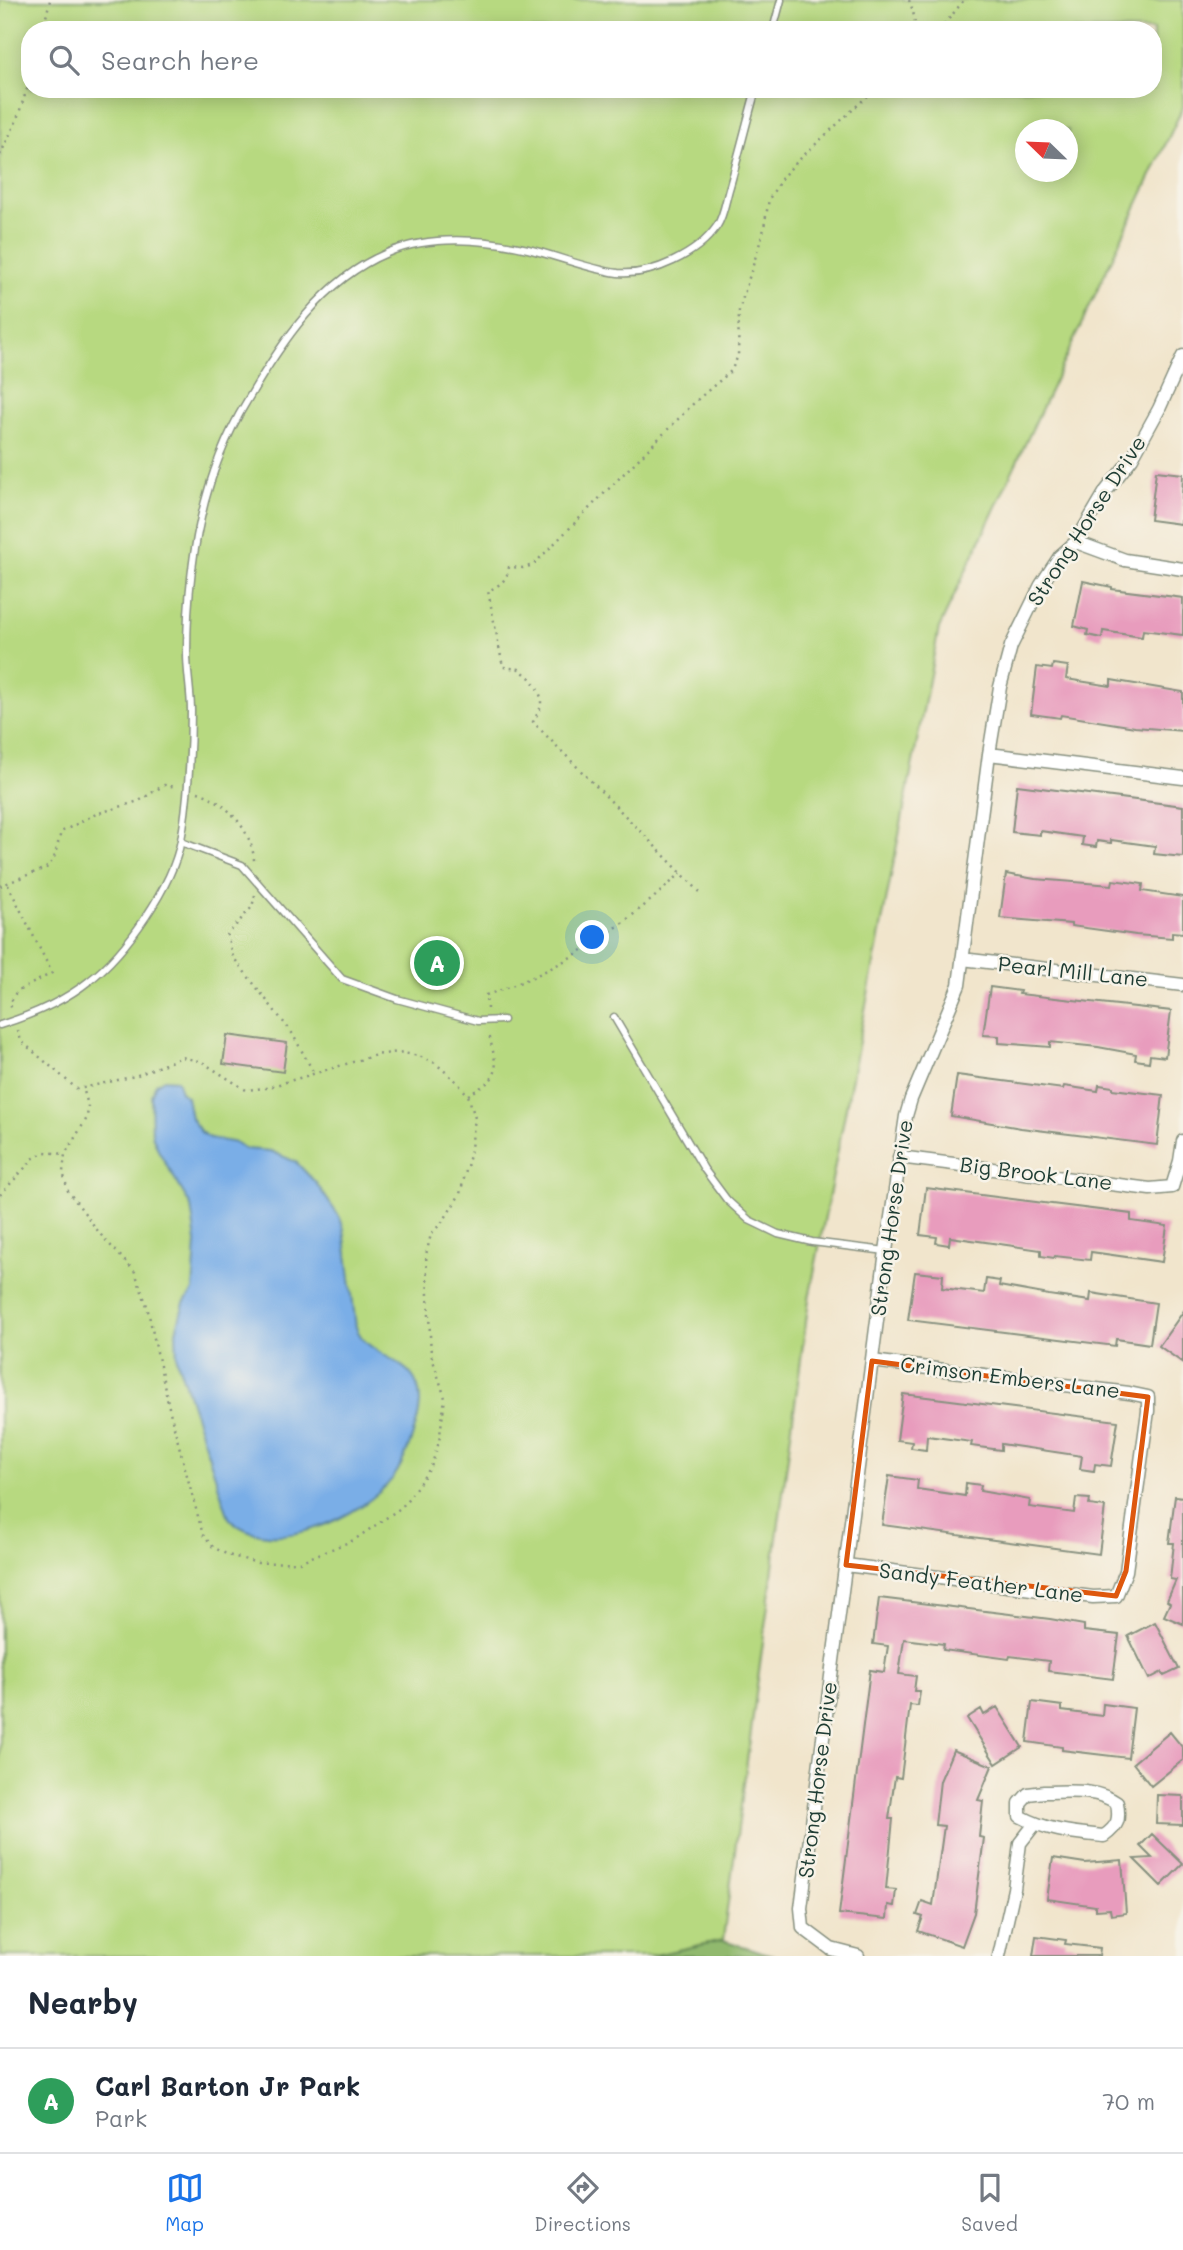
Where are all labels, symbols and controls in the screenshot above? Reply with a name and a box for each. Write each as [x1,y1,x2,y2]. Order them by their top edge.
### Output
search box [21,21,1162,98]
icon: search [45,41,83,79]
text: Search here [101,43,259,77]
north arrow [1015,119,1078,182]
street label: Strong Horse Drive [1021,430,1151,611]
your location [575,920,609,954]
pin: A [414,937,460,989]
street label: Pearl Mill Lane [997,949,1149,992]
street label: Strong Horse Drive [863,1118,918,1318]
street label: Big Brook Lane [958,1150,1114,1195]
street label: Crimson Embers Lane [899,1350,1122,1403]
street label: Sandy Feather Lane [878,1556,1085,1607]
street label: Strong Horse Drive [791,1680,842,1880]
text: Nearby [28,1982,138,2022]
text: Carl Barton Jr Park [95,2069,360,2103]
text: A [43,2086,59,2116]
text: 70 m [1102,2086,1155,2116]
text: Park [95,2103,147,2133]
tab: Map [165,2169,204,2236]
tab: Directions [534,2169,631,2236]
tab: Saved [961,2169,1018,2236]

